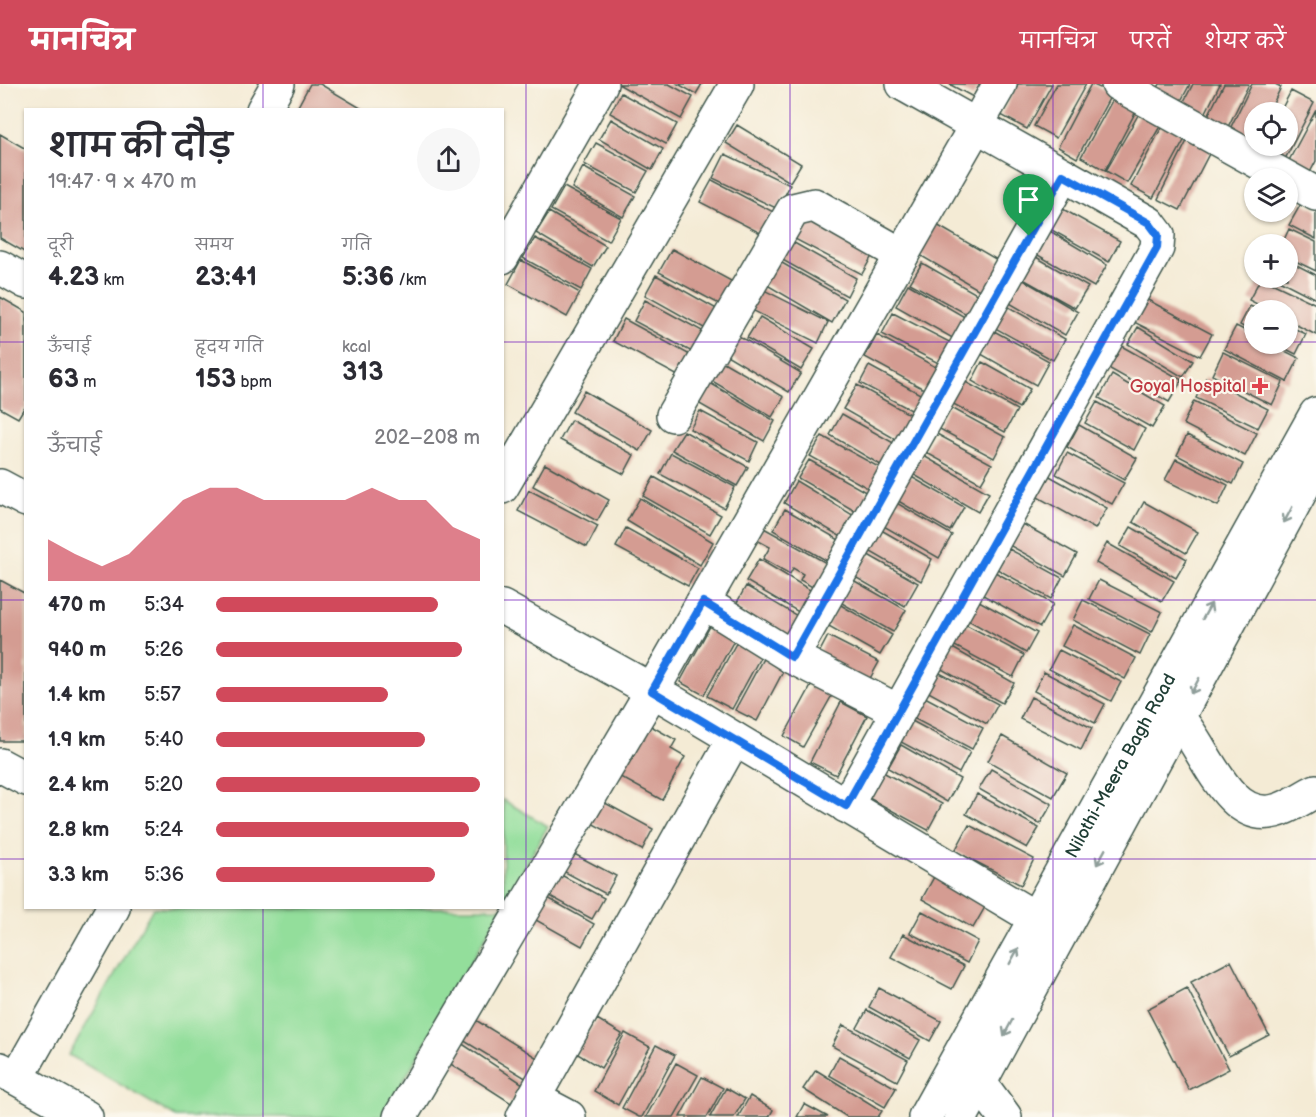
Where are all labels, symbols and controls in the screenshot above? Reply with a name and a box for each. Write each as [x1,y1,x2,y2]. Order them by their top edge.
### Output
text: मानचित्र [30,25,134,58]
text: मानचित्र [1020,29,1097,54]
text: परतें [1130,29,1171,54]
text: शेयर करें [1204,29,1286,54]
map controls [1244,102,1298,354]
button: locate [1244,102,1298,156]
text: शाम की दौड़ [48,127,232,167]
button: share [417,128,480,191]
button: layers [1244,168,1298,222]
text: 19:47 · 9 × 470 m [48,170,197,194]
pin [1003,174,1054,236]
icon: arrive [1012,183,1045,216]
button: + [1244,234,1298,288]
text: दूरी [48,236,73,255]
text: समय [195,236,233,255]
text: गति [342,236,371,255]
text: 4.23 [48,262,99,293]
text: 23:41 [195,262,257,293]
text: 5:36 [342,262,394,293]
text: km [99,271,125,290]
text: /km [394,271,427,290]
button: − [1244,300,1298,354]
text: ऊँचाई [48,338,91,357]
text: हृदय गति [195,338,263,357]
text: kcal [342,338,371,357]
text: 313 [342,357,383,388]
text: 63 [48,364,79,395]
text: 153 [195,364,236,395]
text: m [79,373,97,392]
text: bpm [236,373,272,392]
place label: Goyal Hospital [1130,376,1246,397]
marker: Goyal Hospital [1251,377,1269,395]
text: 202–208 m [374,426,480,450]
text: ऊँचाई [48,434,102,458]
one-way arrow [1282,505,1293,523]
text: 470 m [48,593,106,617]
text: 5:34 [144,593,184,617]
one-way arrow [1201,603,1213,620]
text: 940 m [48,638,106,662]
text: 5:26 [144,638,184,662]
street label: Nilothi-Meera Bagh Road [1061,670,1180,862]
one-way arrow [1189,677,1201,694]
text: 1.4 km [48,683,106,707]
text: 5:57 [144,683,181,707]
text: 1.9 km [48,728,105,752]
text: 5:40 [144,728,183,752]
text: 2.4 km [48,773,109,797]
text: 5:20 [144,773,183,797]
text: 2.8 km [48,818,109,842]
text: 5:24 [144,818,183,842]
one-way arrow [1095,848,1107,865]
text: 3.3 km [48,863,109,887]
text: 5:36 [144,863,184,887]
one-way arrow [1009,947,1020,965]
one-way arrow [1002,1019,1013,1037]

